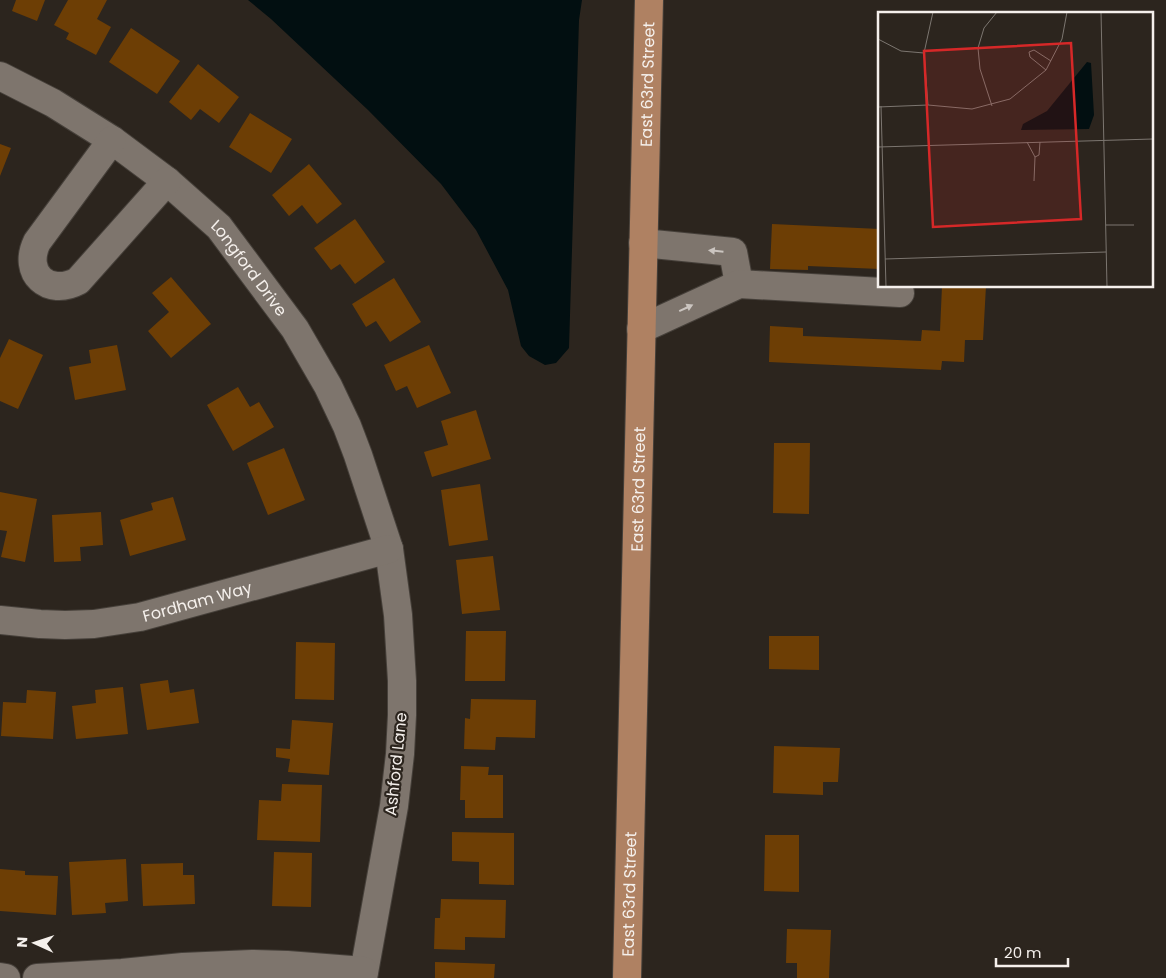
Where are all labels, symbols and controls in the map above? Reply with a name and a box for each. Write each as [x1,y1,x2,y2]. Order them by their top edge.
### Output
inset map [878,12,1154,288]
street label: East 63rd Street [634,21,660,147]
street label: Longford Drive [206,214,293,321]
one-way arrow [708,247,724,255]
one-way arrow [679,304,693,312]
street label: East 63rd Street [625,426,651,552]
street label: Fordham Way [140,575,254,627]
street label: Ashford Lane [379,711,413,817]
street label: East 63rd Street [616,831,642,957]
north arrow [10,918,60,968]
scale bar [996,936,1068,968]
text: N [12,937,32,948]
text: 20 m [1004,942,1042,963]

